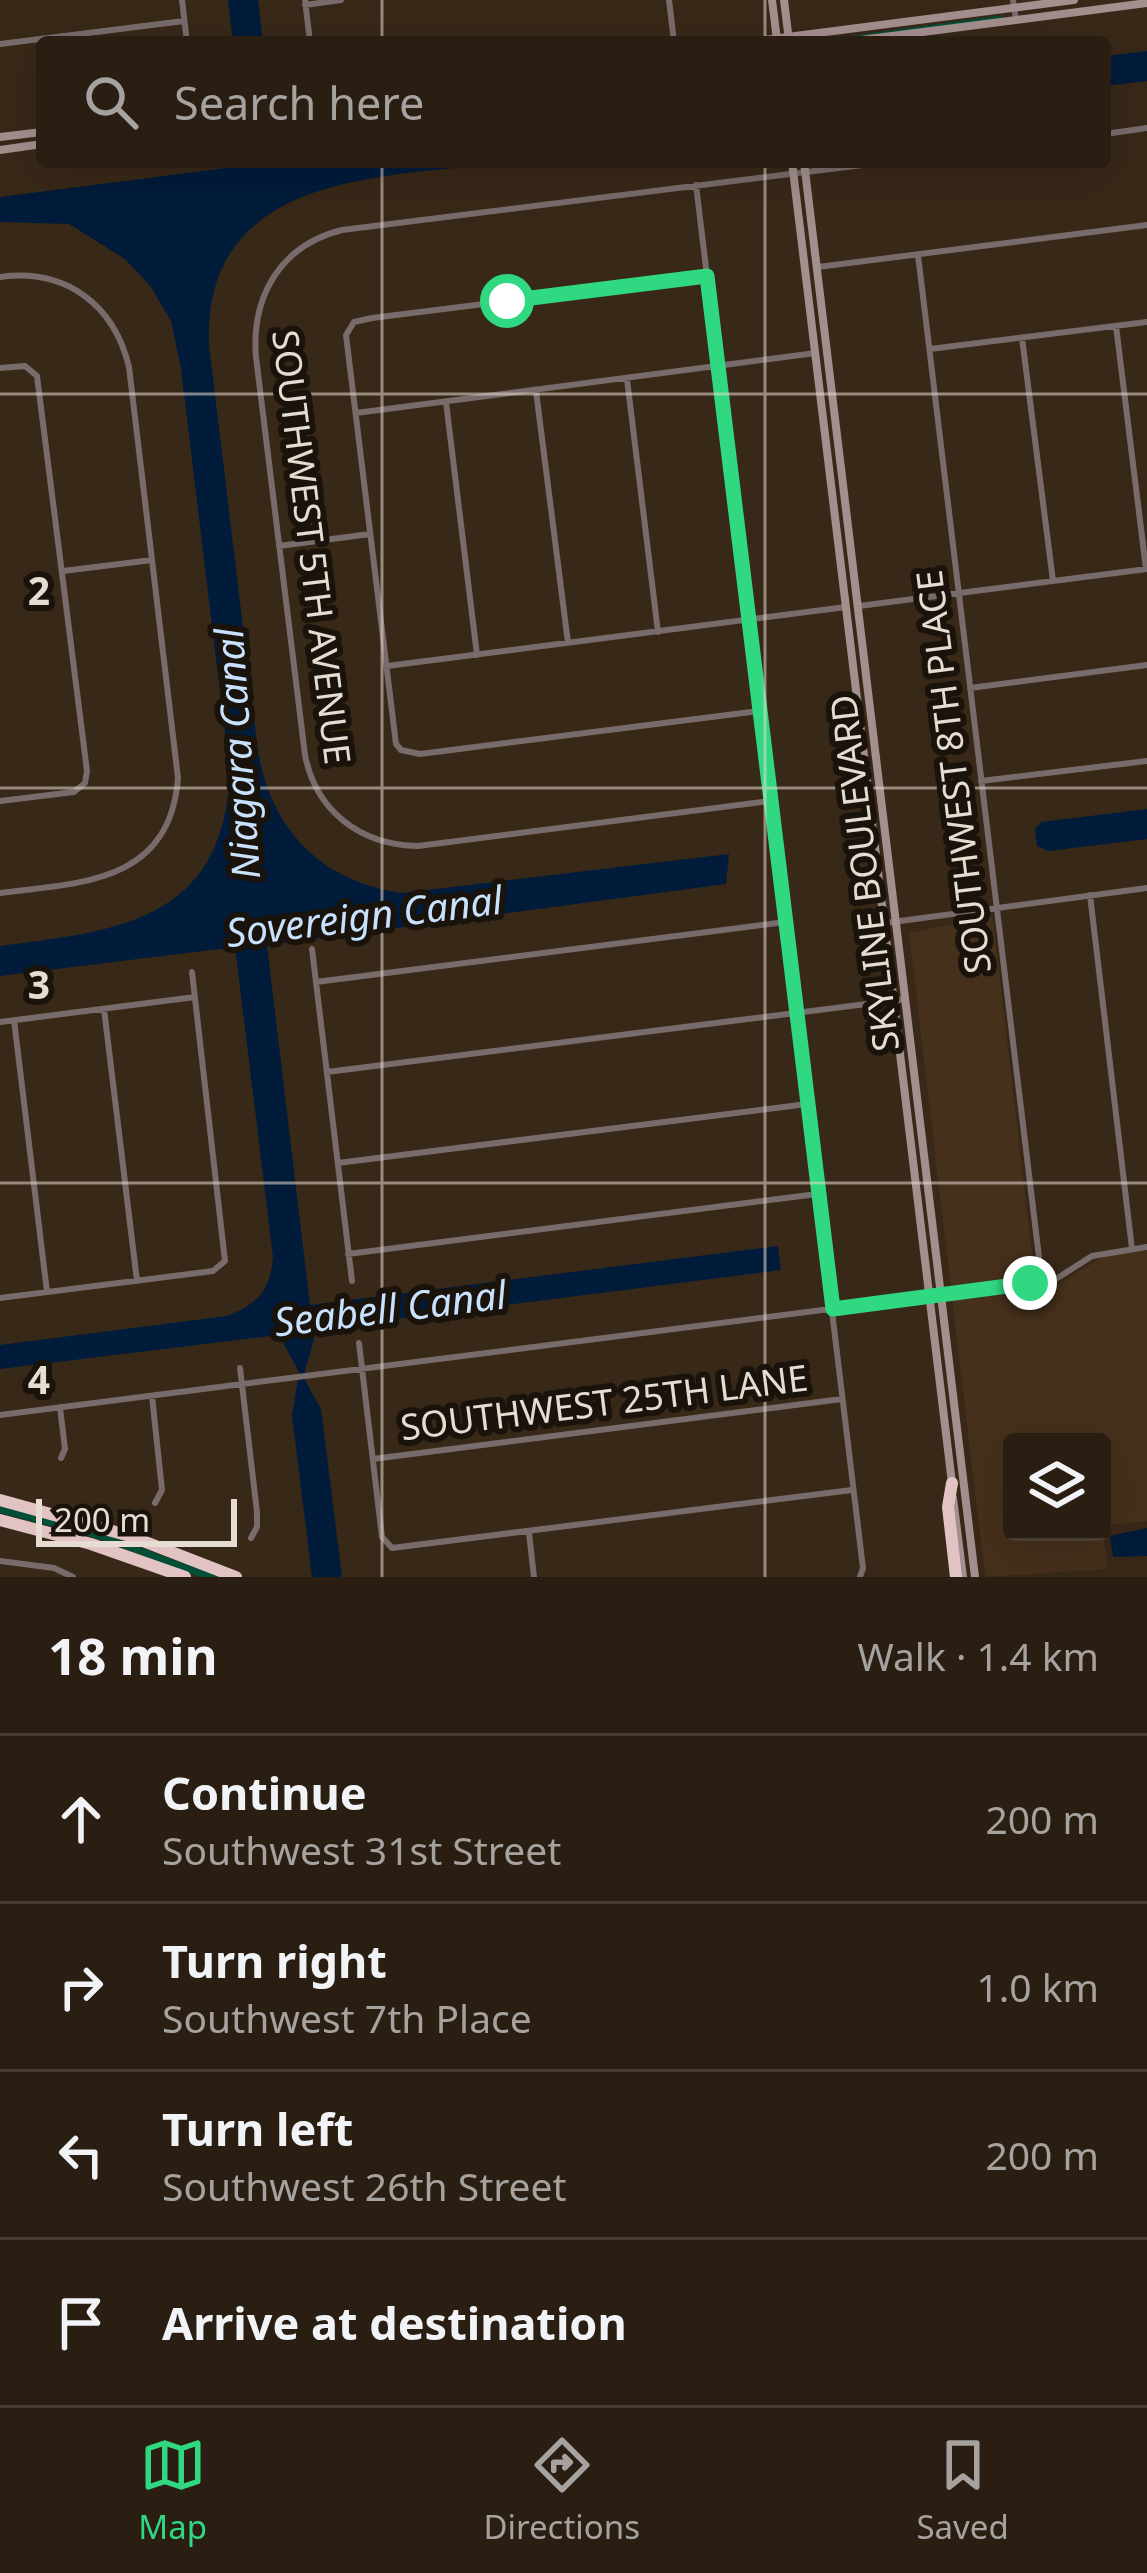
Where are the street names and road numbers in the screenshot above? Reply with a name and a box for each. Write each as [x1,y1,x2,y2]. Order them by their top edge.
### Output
street label: SOUTHWEST 5TH AVENUE [261,327,363,767]
street label: SOUTHWEST 8TH PLACE [904,568,1002,976]
street label: SKYLINE BOULEVARD [818,692,910,1054]
street label: SOUTHWEST 25TH LANE [398,1353,810,1451]

